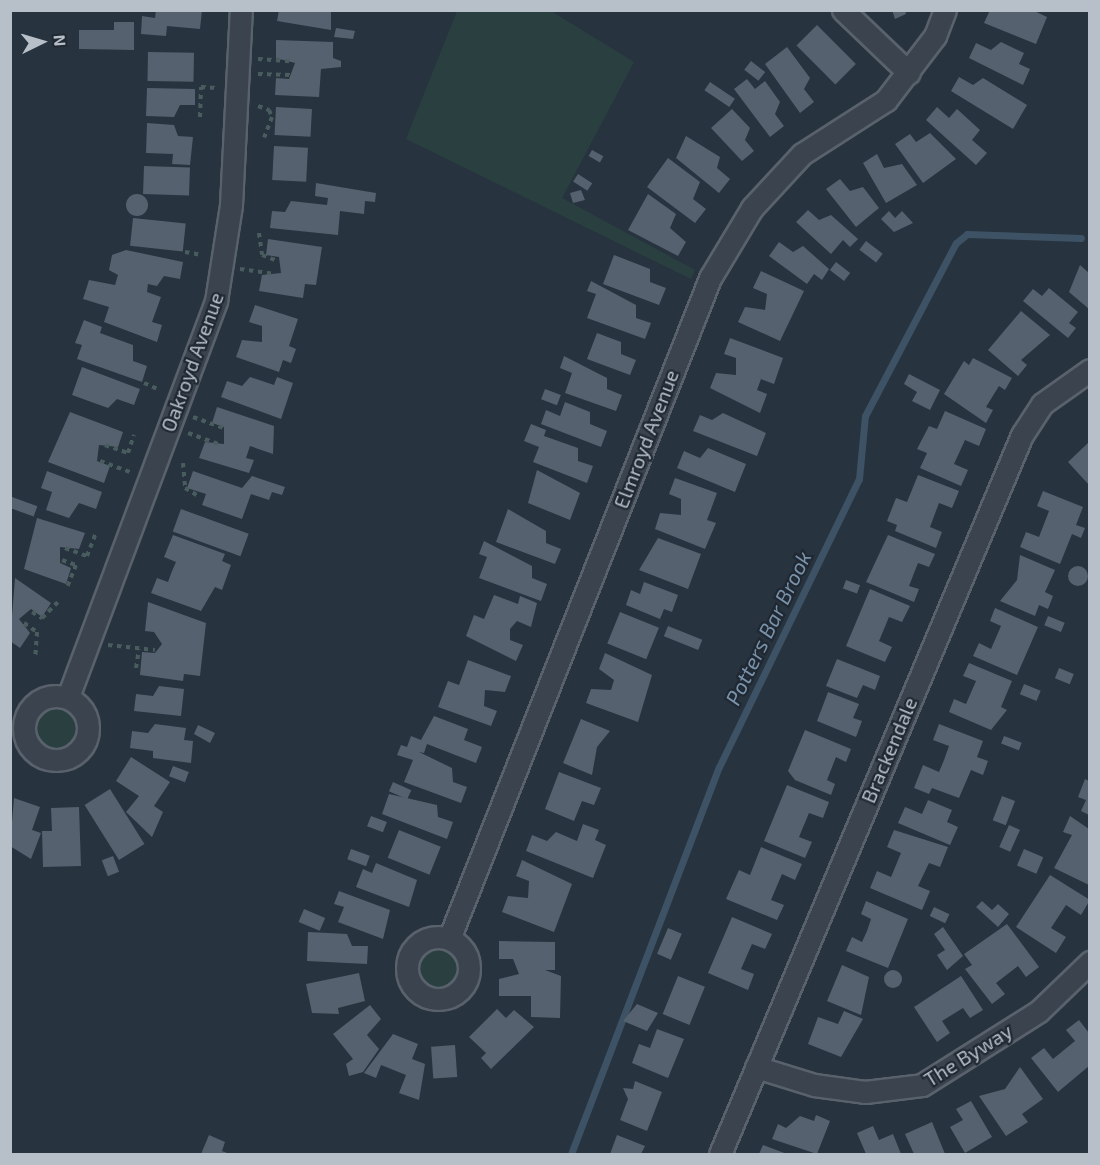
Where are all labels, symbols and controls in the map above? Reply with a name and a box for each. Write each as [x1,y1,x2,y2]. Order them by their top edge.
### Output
north arrow [12,12,72,72]
text: N [50,34,70,47]
street label: Oakroyd Avenue [156,289,228,435]
street label: Elmroyd Avenue [608,366,684,512]
water label: Potters Bar Brook [720,547,816,709]
street label: Brackendale [856,694,922,806]
street label: The Byway [919,1018,1017,1092]

